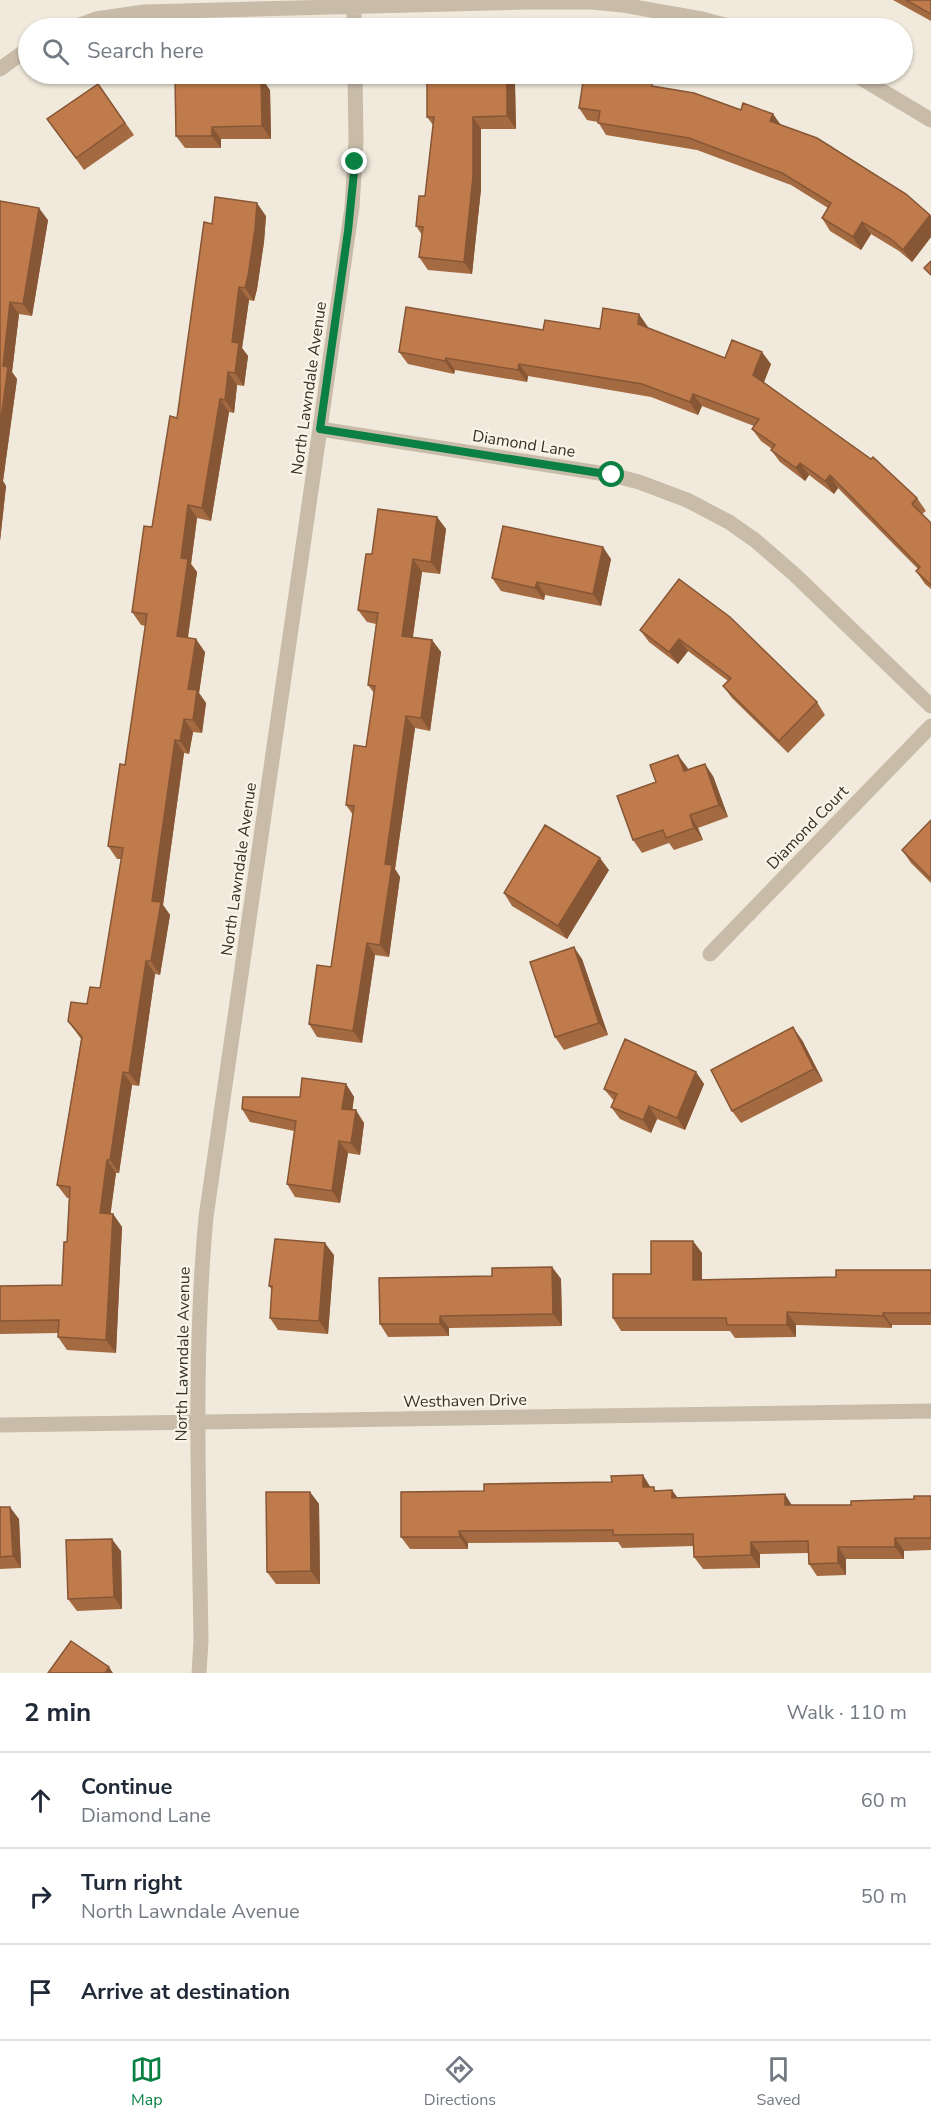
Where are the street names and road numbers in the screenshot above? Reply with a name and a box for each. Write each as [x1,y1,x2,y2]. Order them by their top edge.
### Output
street label: North Lawndale Avenue [286,300,332,476]
street label: Diamond Lane [471,425,577,463]
street label: North Lawndale Avenue [216,781,262,957]
street label: Diamond Court [762,781,854,875]
street label: North Lawndale Avenue [170,1266,196,1442]
street label: Westhaven Drive [403,1389,527,1413]

